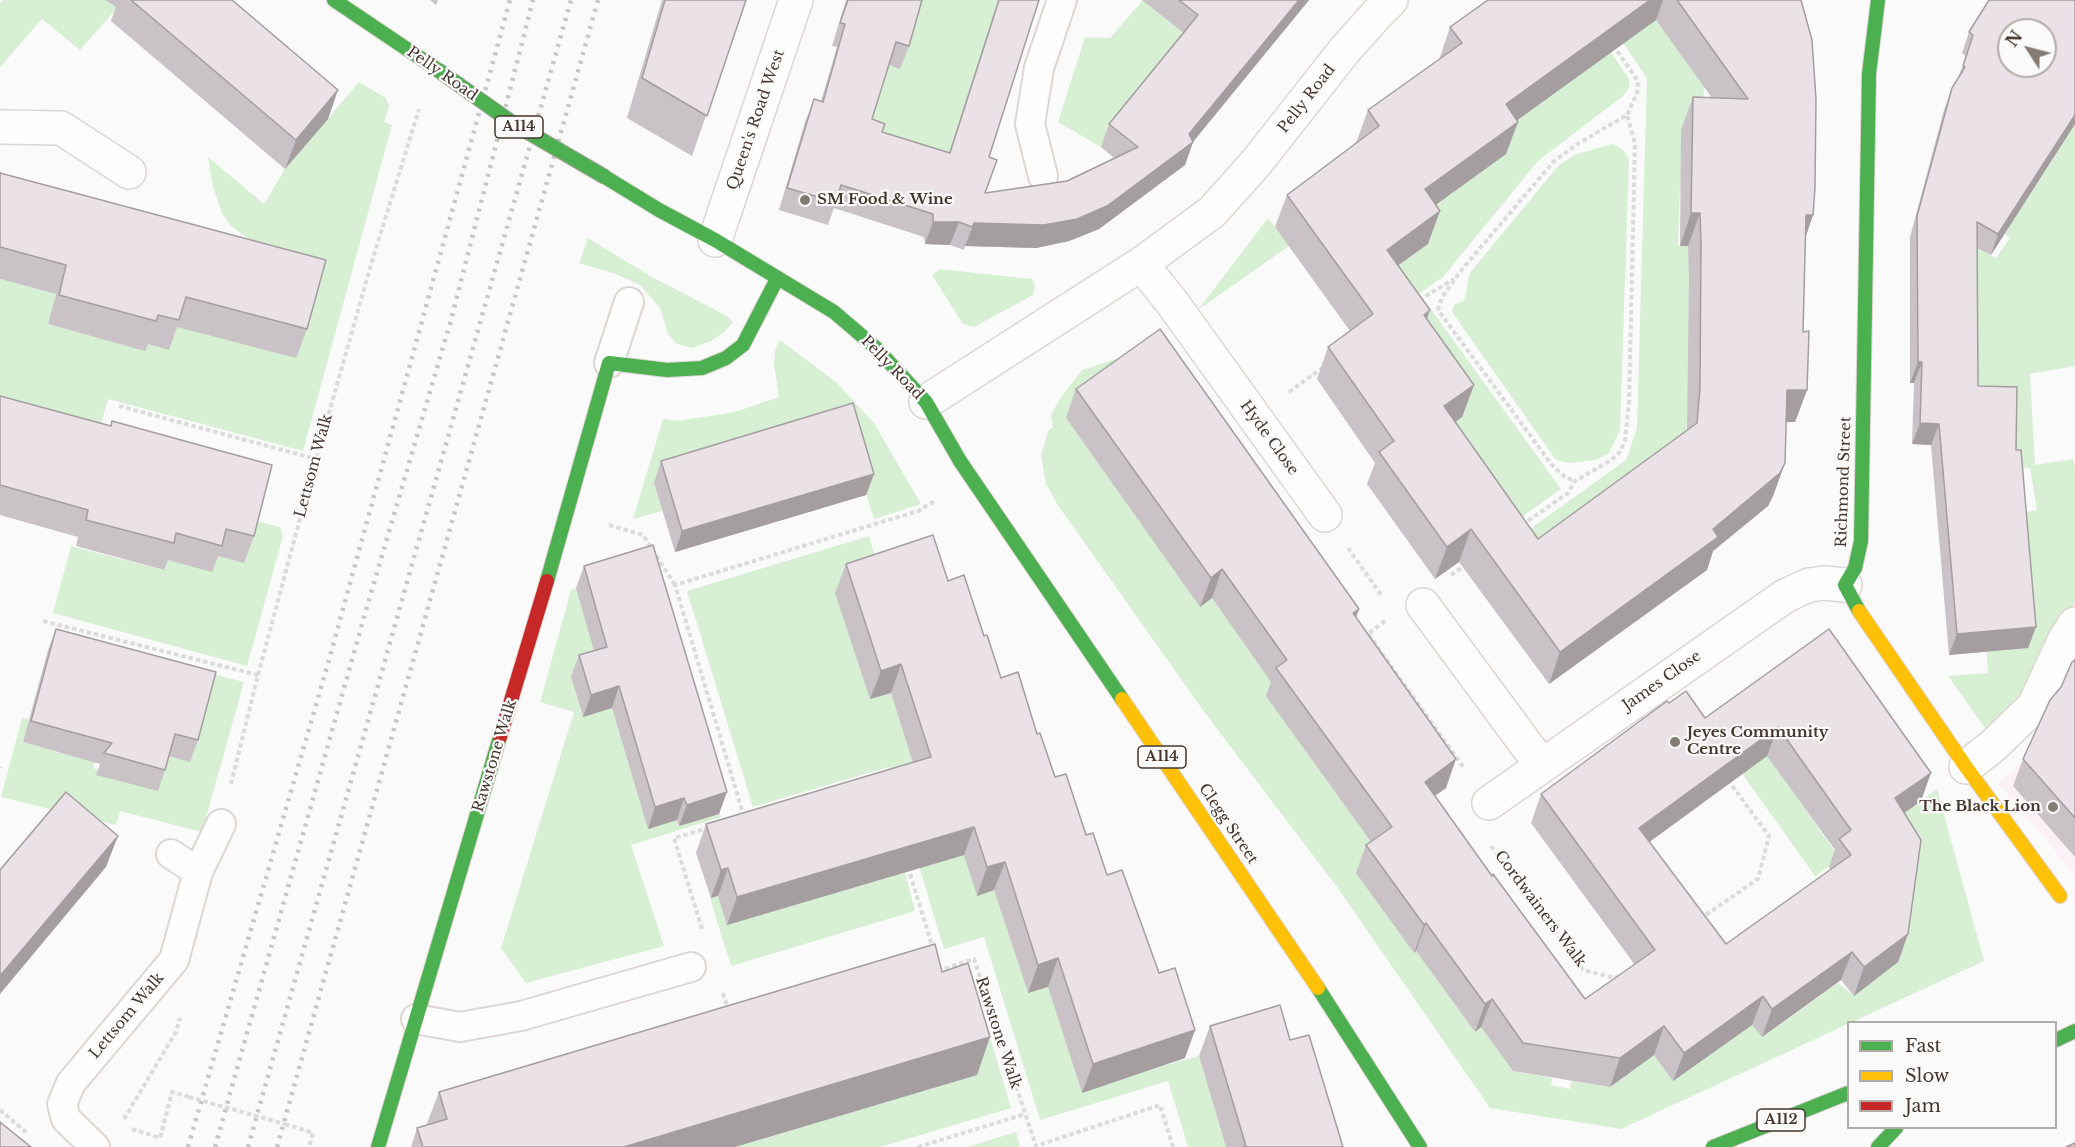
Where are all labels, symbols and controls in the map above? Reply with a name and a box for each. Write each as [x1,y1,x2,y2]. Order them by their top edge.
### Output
north arrow [1997,18,2057,78]
text: N [2002,27,2027,51]
street label: Pelly Road [403,43,481,105]
street label: Queen's Road West [723,47,789,193]
street label: Pelly Road [1275,61,1339,137]
road number: A114 [495,116,543,138]
place label: SM Food & Wine [817,191,953,209]
marker: SM Food & Wine [798,193,812,207]
street label: Pelly Road [857,332,927,404]
street label: Hyde Close [1236,397,1302,479]
street label: Lettsom Walk [292,412,336,520]
street label: Richmond Street [1833,416,1855,548]
street label: James Close [1619,647,1705,715]
street label: Rawstone Walk [469,698,521,814]
place label: Jeyes Community Centre [1687,724,1828,759]
marker: Jeyes Community Centre [1668,735,1682,749]
road number: A114 [1138,746,1186,768]
street label: Clegg Street [1195,780,1261,868]
place label: The Black Lion [1919,798,2041,816]
marker: The Black Lion [2046,800,2060,814]
street label: Cordwainers Walk [1490,847,1590,971]
street label: Lettsom Walk [86,969,168,1063]
street label: Rawstone Walk [971,975,1025,1091]
legend [1847,1021,2057,1129]
text: Fast [1905,1035,1941,1057]
text: Slow [1905,1065,1949,1087]
text: Jam [1905,1095,1941,1117]
road number: A112 [1757,1109,1805,1131]

